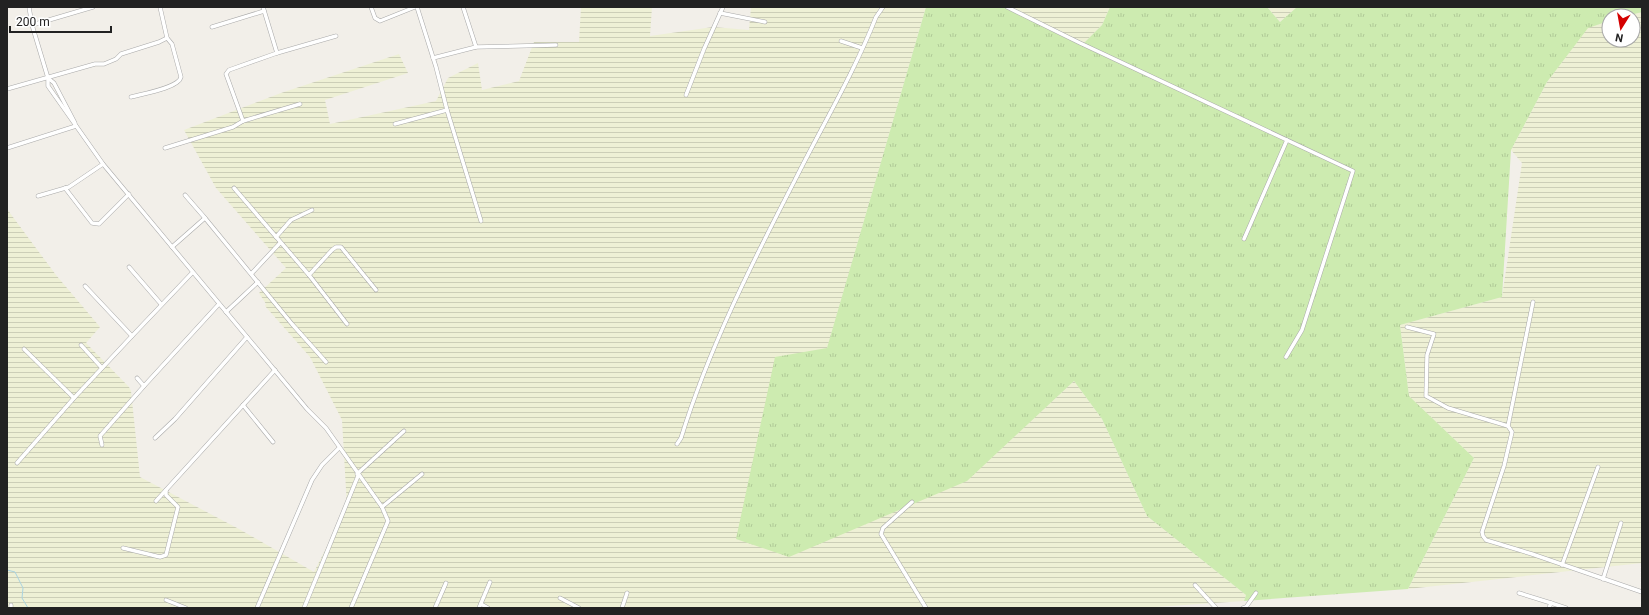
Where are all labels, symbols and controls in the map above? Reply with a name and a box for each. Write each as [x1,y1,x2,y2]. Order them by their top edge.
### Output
scale bar [10,8,111,34]
north arrow [1601,8,1641,48]
text: 200 m [16,15,50,29]
text: N [1614,30,1624,44]

